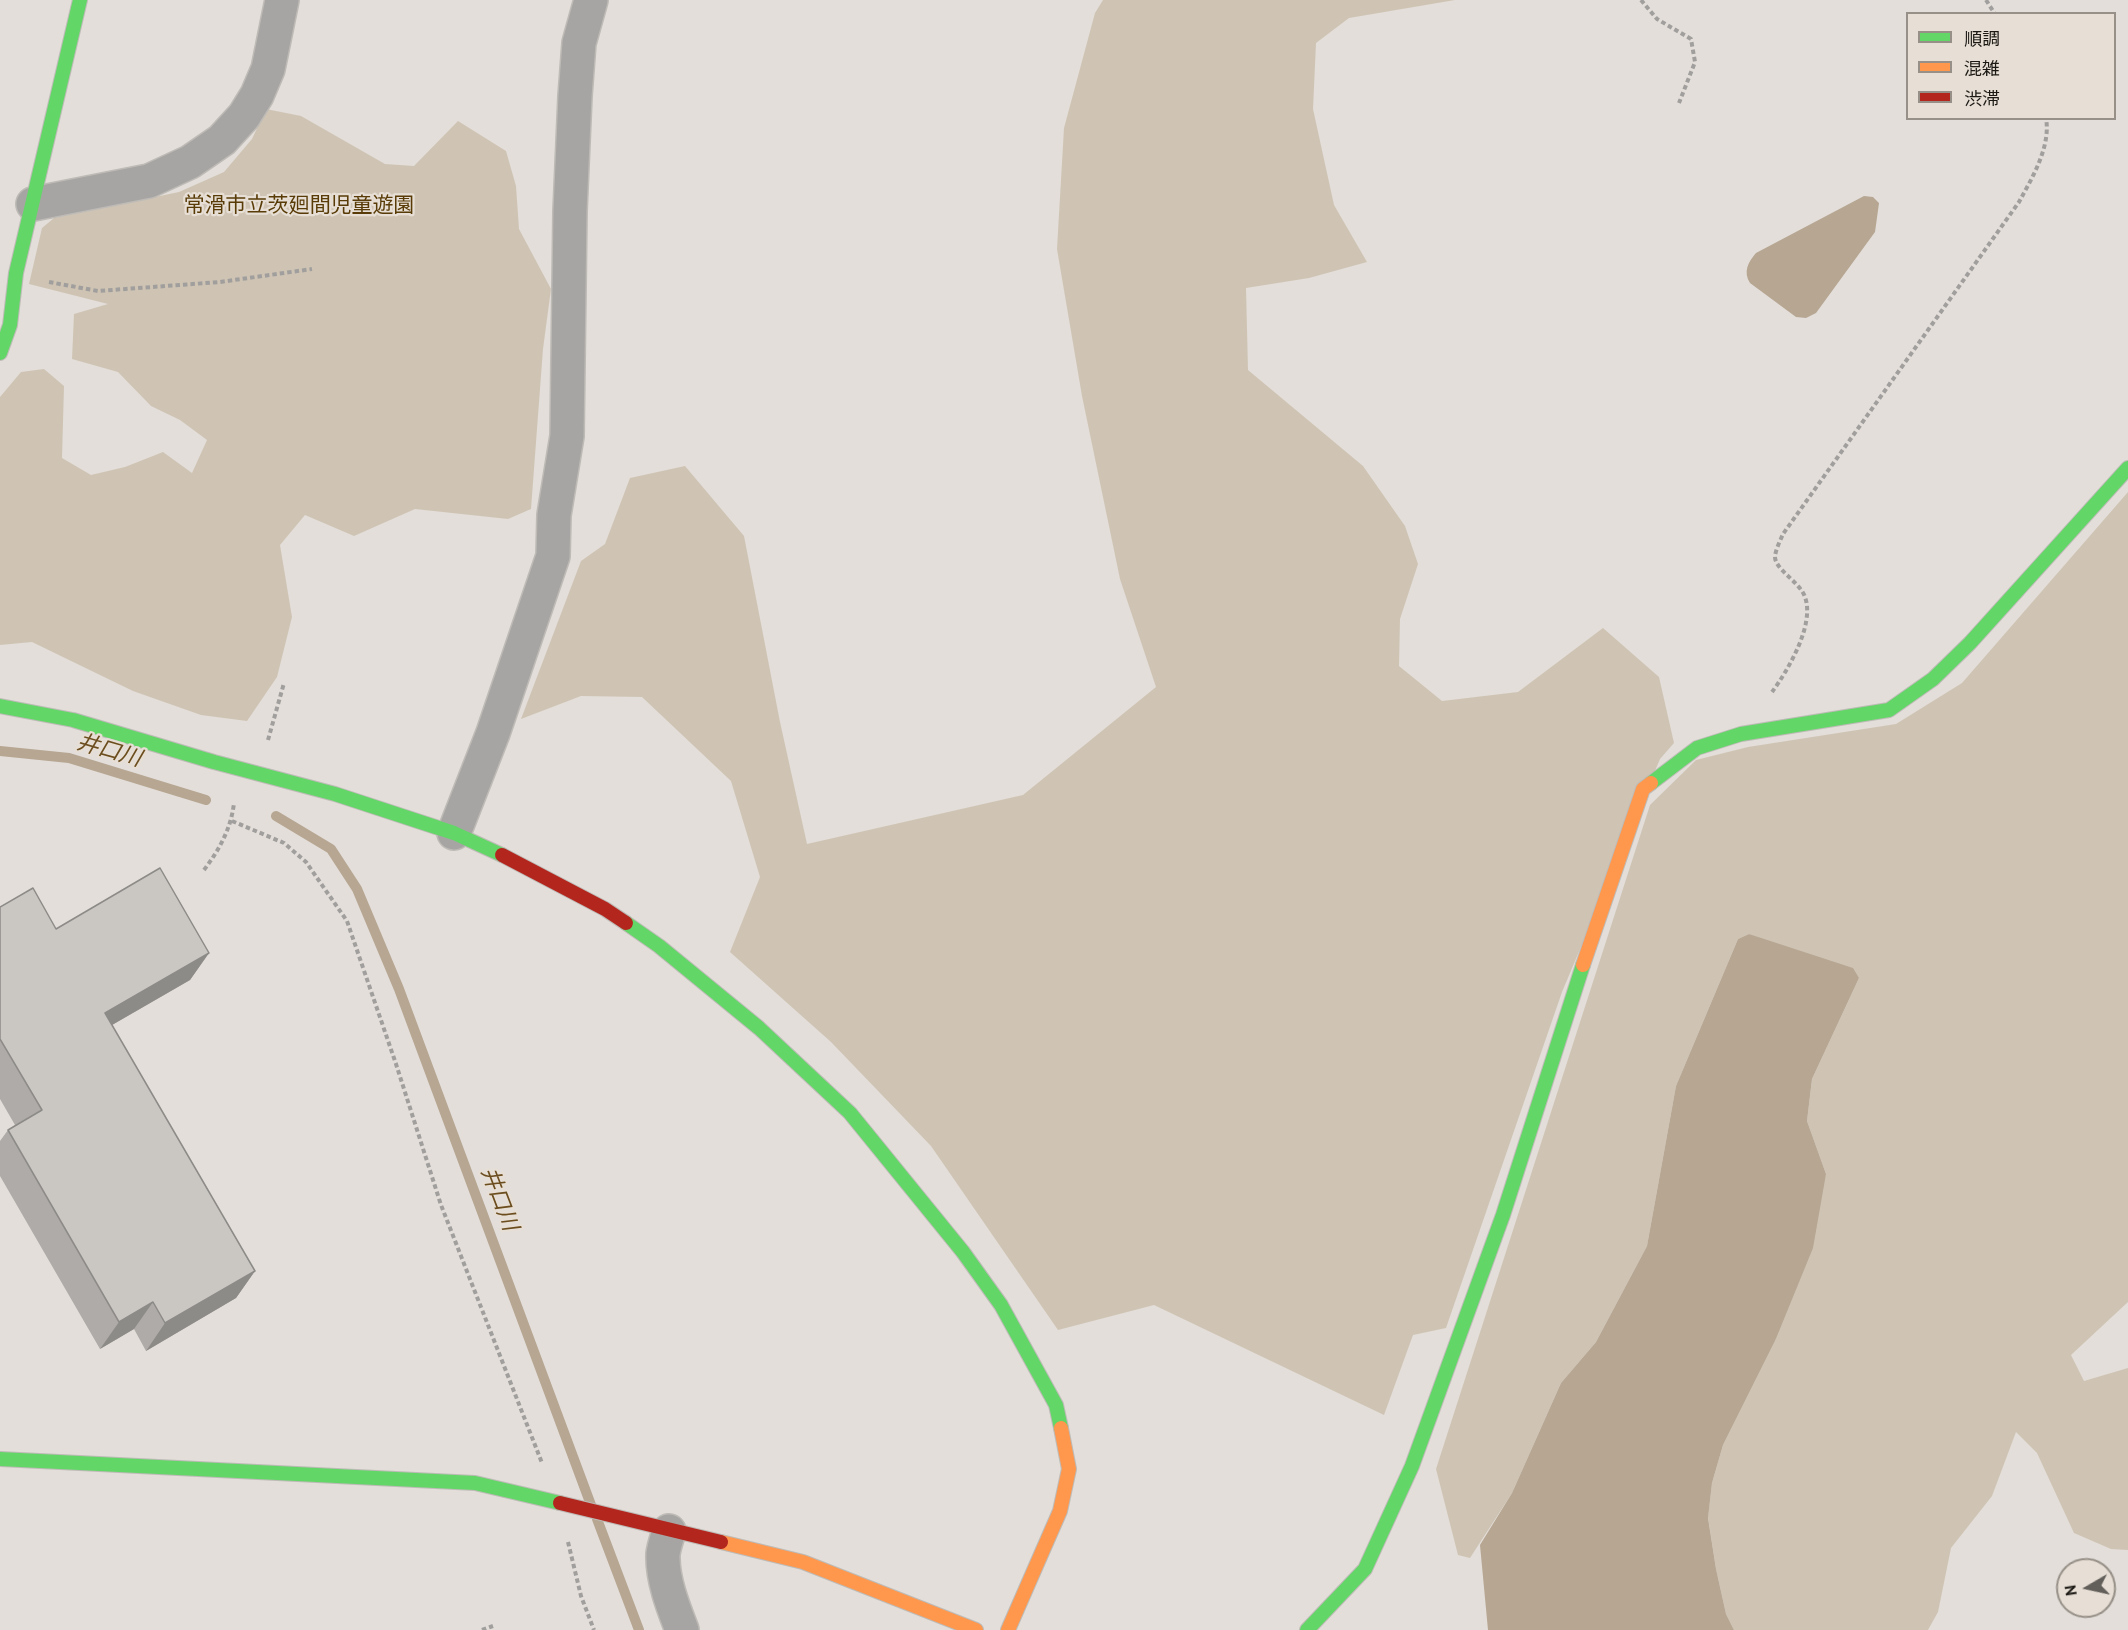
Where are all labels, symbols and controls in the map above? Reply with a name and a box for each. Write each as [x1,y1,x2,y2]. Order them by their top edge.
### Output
legend [1906,12,2116,120]
text: 順調 [1964,27,2000,50]
text: 混雑 [1964,57,2000,80]
text: 渋滞 [1964,87,2000,110]
park label: 常滑市立茨廻間児童遊園 [184,193,414,219]
water label: 井口川 [74,729,144,773]
water label: 井口川 [475,1163,523,1235]
north arrow [2056,1558,2116,1618]
text: N [2059,1584,2081,1597]

